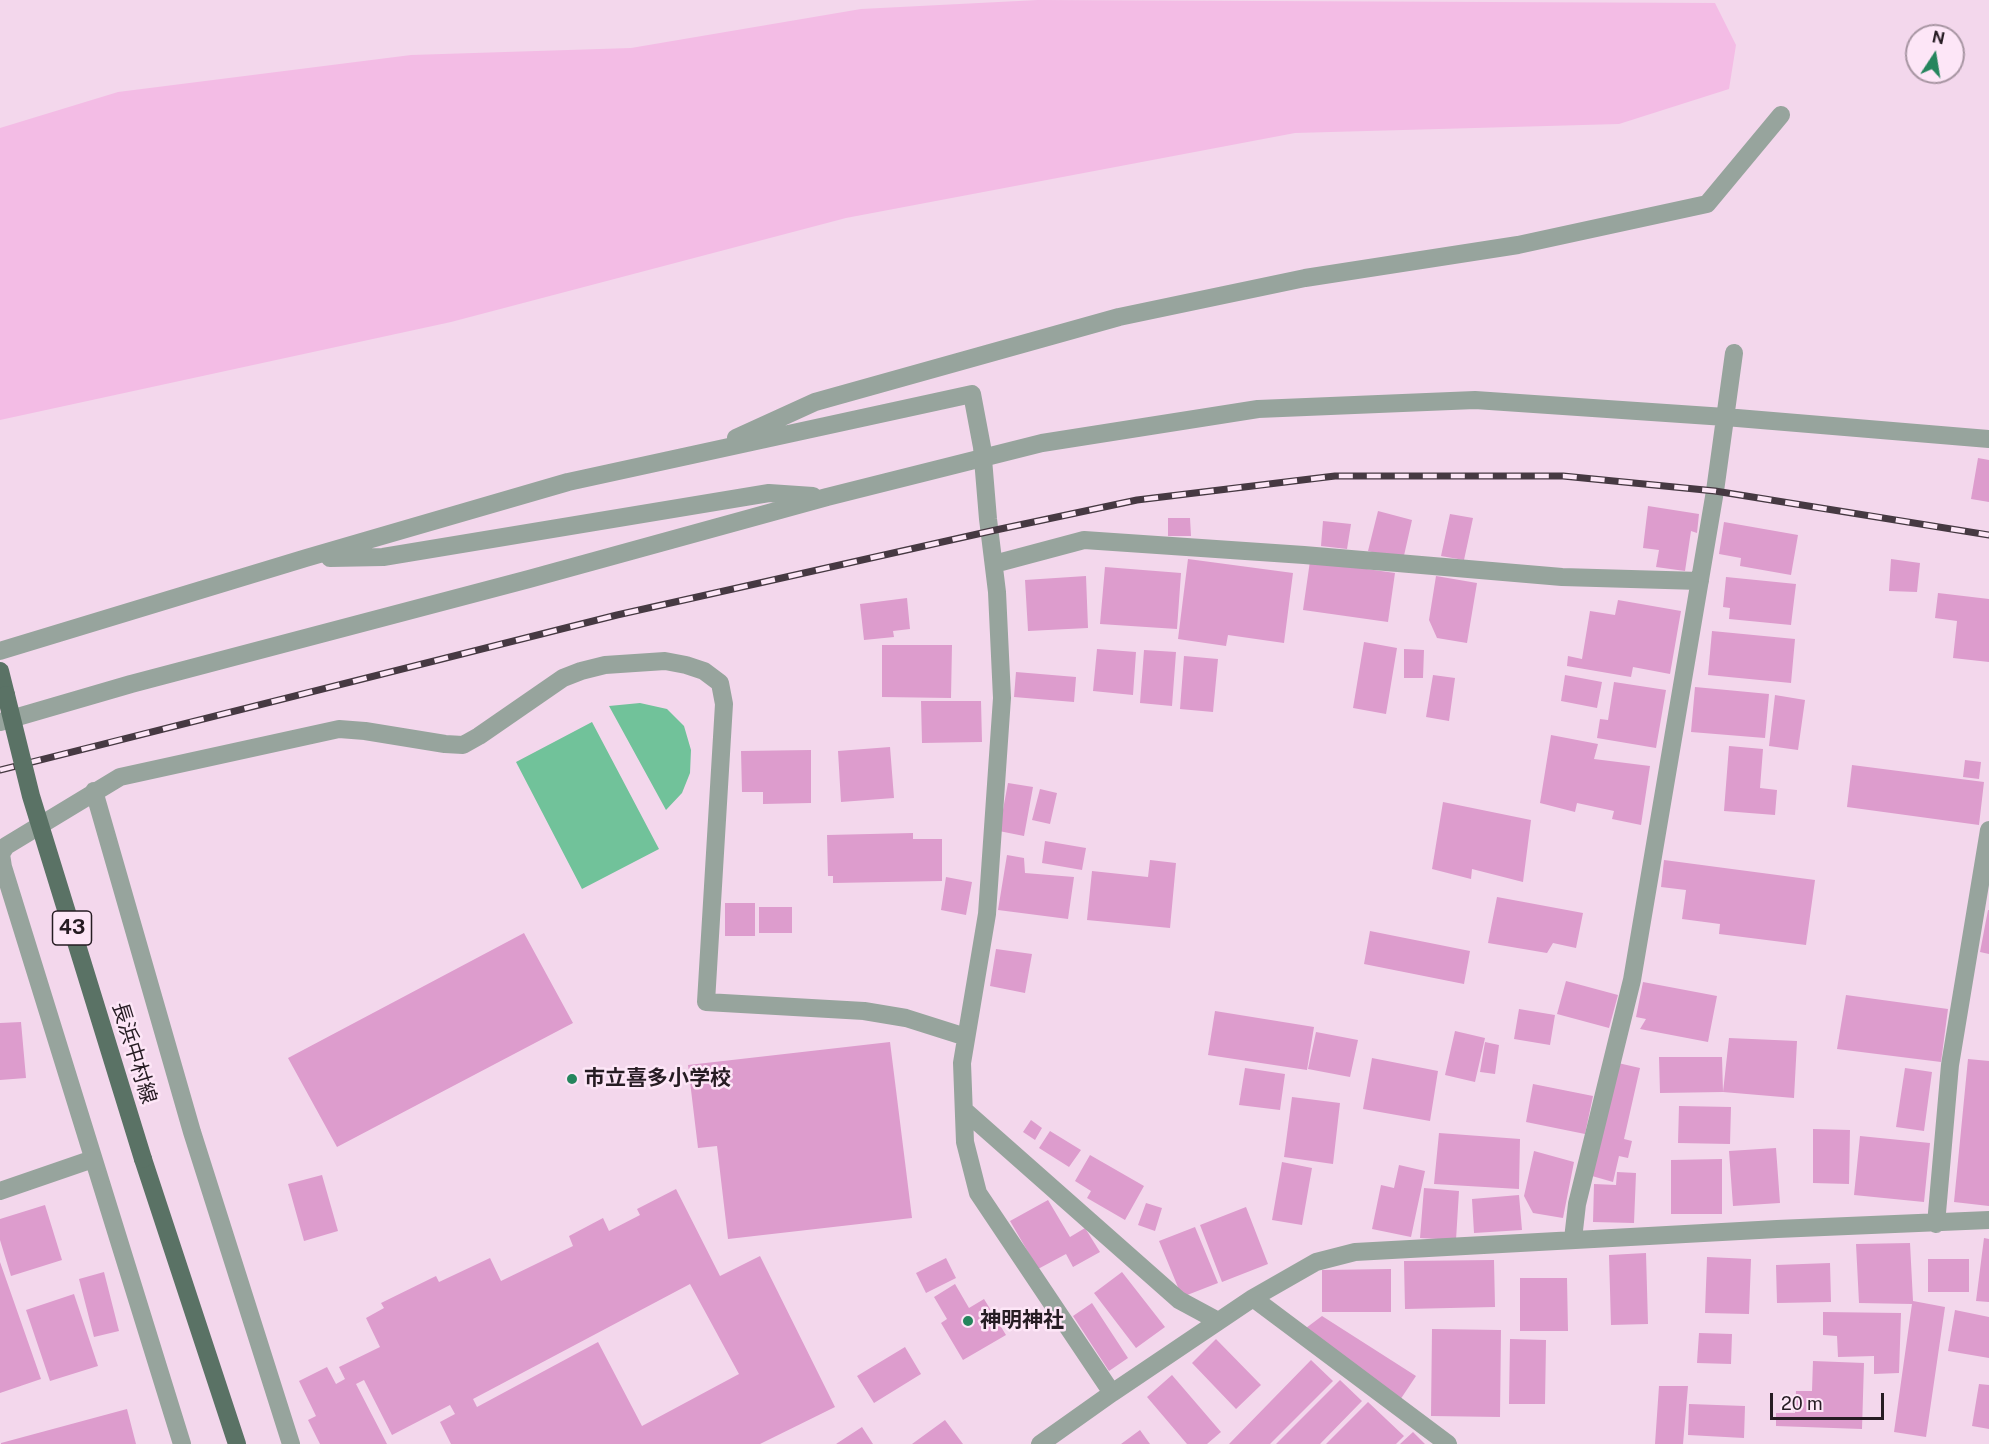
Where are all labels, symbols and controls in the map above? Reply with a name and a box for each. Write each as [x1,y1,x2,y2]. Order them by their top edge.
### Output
north arrow [1905,24,1965,84]
text: N [1930,27,1947,48]
road number: 43 [52,911,92,945]
street label: 長浜中村線 [107,999,161,1107]
place label: 市立喜多小学校 [584,1066,731,1092]
marker: 市立喜多小学校 [565,1072,579,1086]
place label: 神明神社 [980,1308,1064,1334]
marker: 神明神社 [961,1314,975,1328]
scale bar [1773,1381,1887,1419]
text: 20 m [1781,1393,1823,1414]

